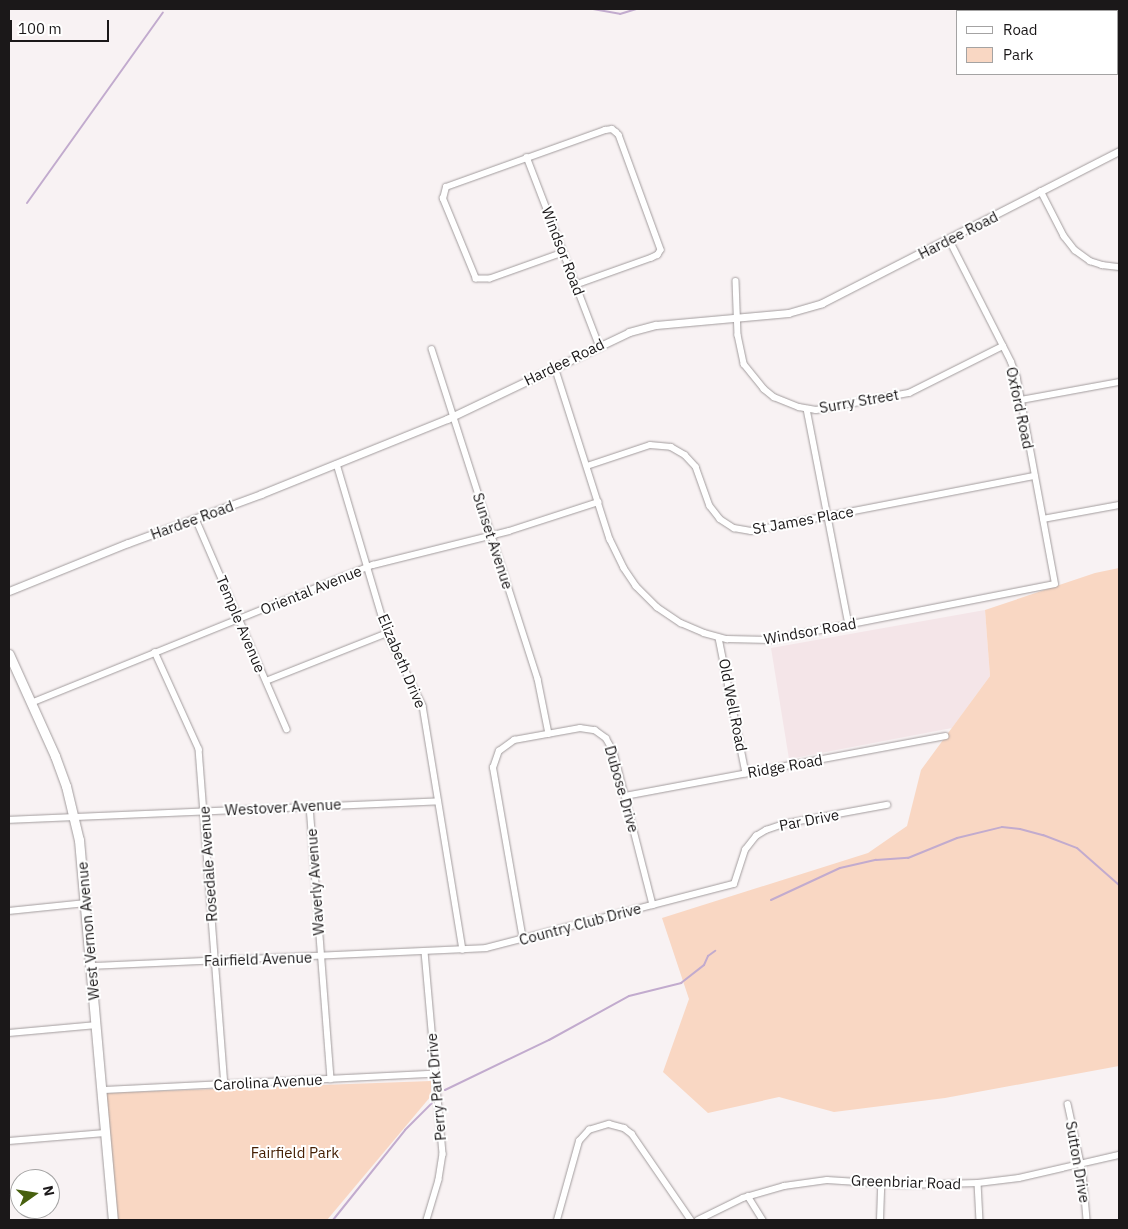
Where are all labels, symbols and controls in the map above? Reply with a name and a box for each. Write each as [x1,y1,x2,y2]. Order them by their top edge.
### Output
scale bar [12,10,111,42]
legend [956,10,1118,75]
text: 100 m [18,19,62,38]
text: Road [1003,20,1038,39]
text: Park [1003,45,1033,64]
street label: Windsor Road [538,204,588,298]
street label: Hardee Road [915,207,1001,263]
street label: Hardee Road [521,335,607,389]
street label: Oxford Road [1003,365,1037,451]
street label: Surry Street [818,385,900,417]
street label: Sunset Avenue [469,491,517,591]
street label: Hardee Road [148,497,236,543]
street label: St James Place [751,502,855,538]
street label: Oriental Avenue [258,561,364,619]
street label: Temple Avenue [212,573,270,675]
street label: Elizabeth Drive [374,611,430,711]
street label: Windsor Road [762,614,858,648]
street label: Old Well Road [715,657,751,753]
street label: Dubose Drive [601,743,643,835]
street label: Ridge Road [746,751,824,781]
street label: Westover Avenue [224,795,342,819]
street label: Par Drive [777,805,841,835]
street label: Rosedale Avenue [195,806,221,922]
street label: Waverly Avenue [302,828,328,936]
street label: West Vernon Avenue [73,861,103,1001]
street label: Country Club Drive [517,899,643,949]
street label: Fairfield Avenue [204,948,312,970]
street label: Perry Park Drive [422,1032,450,1142]
street label: Carolina Avenue [213,1070,323,1094]
street label: Sutton Drive [1062,1120,1094,1204]
park label: Fairfield Park [251,1144,339,1162]
north arrow [10,1169,60,1219]
street label: Greenbriar Road [851,1171,961,1193]
text: N [39,1184,59,1198]

